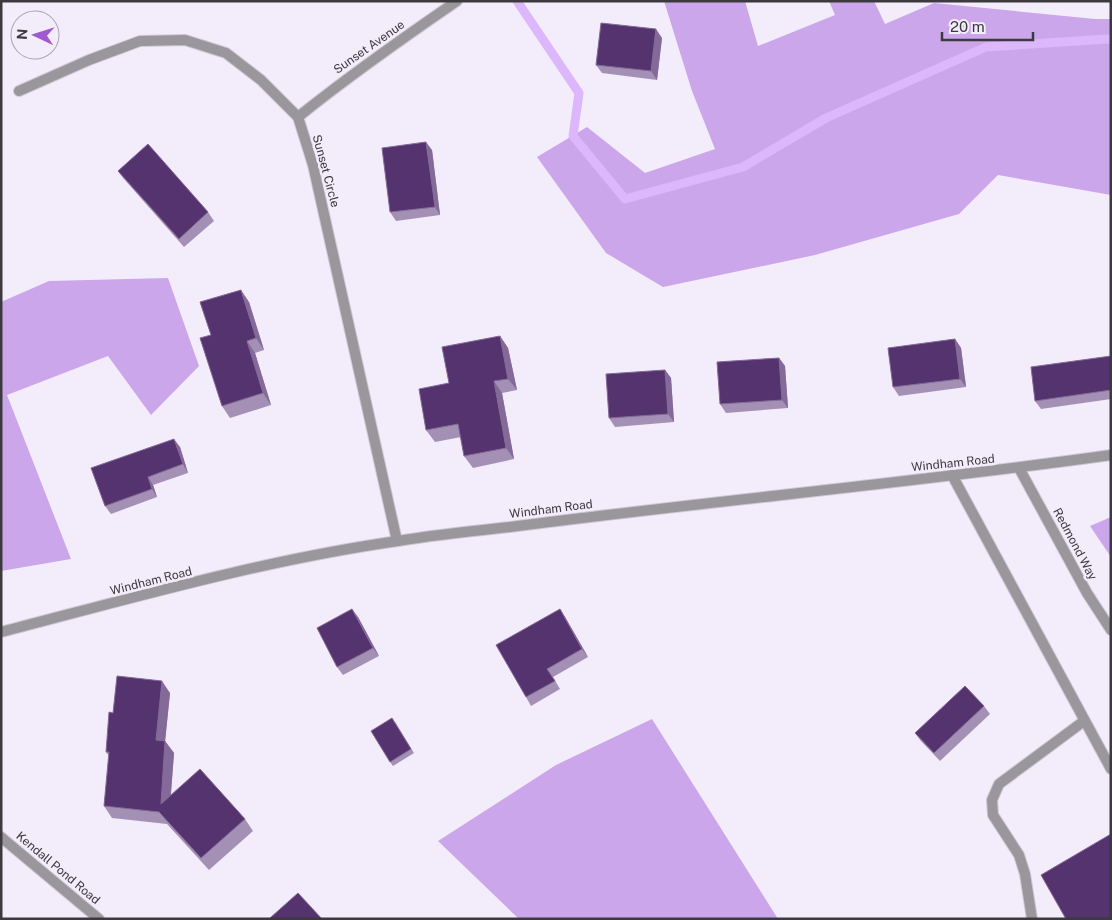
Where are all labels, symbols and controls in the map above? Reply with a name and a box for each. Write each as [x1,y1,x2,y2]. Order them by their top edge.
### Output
north arrow [10,10,60,60]
scale bar [942,10,1033,42]
street label: Sunset Avenue [331,17,407,77]
text: 20 m [950,18,985,35]
text: N [14,28,30,40]
street label: Sunset Circle [310,133,342,209]
street label: Windham Road [911,452,995,474]
street label: Windham Road [509,497,593,521]
street label: Redmond Way [1050,506,1100,583]
street label: Windham Road [109,564,193,598]
street label: Kendall Pond Road [13,829,103,907]

